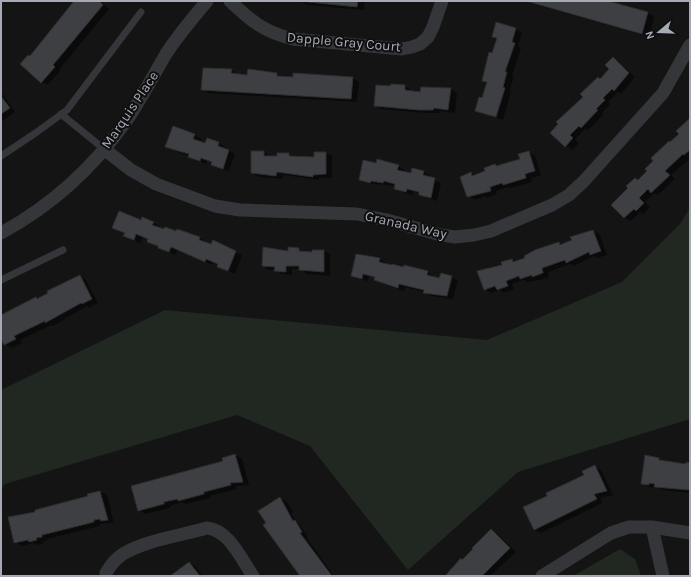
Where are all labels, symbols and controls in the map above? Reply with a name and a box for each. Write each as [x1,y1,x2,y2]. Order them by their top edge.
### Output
north arrow [639,12,679,52]
street label: Dapple Gray Court [286,29,402,55]
text: N [643,29,657,41]
street label: Marquis Place [98,68,162,152]
street label: Granada Way [363,207,449,243]

